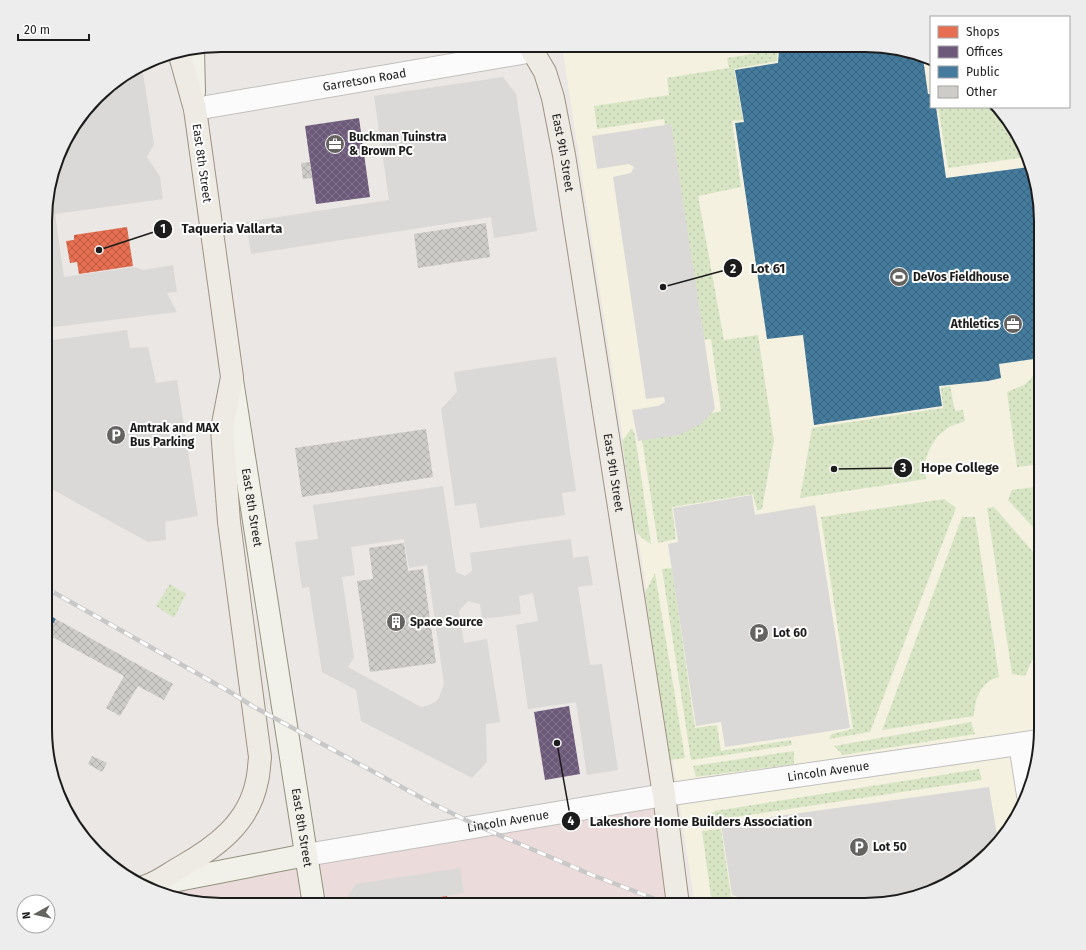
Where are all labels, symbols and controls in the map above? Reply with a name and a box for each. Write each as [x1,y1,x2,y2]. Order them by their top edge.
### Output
scale bar [18,16,89,42]
legend [930,16,1070,108]
text: 20 m [24,23,50,37]
text: Shops [966,25,1000,39]
text: Offices [966,45,1003,59]
text: Public [966,65,1000,79]
street label: Garretson Road [322,66,407,94]
text: Other [966,85,997,99]
street label: East 9th Street [549,112,577,193]
street label: East 8th Street [190,123,215,204]
place label: Buckman Tuinstra & Brown PC [349,130,447,158]
office icon: Buckman Tuinstra & Brown PC [324,133,346,155]
callout: Taqueria Vallarta [153,216,290,241]
text: Taqueria Vallarta [182,221,282,236]
text: 1 [160,222,166,236]
callout: Lot 61 [723,256,793,281]
text: Lot 61 [751,261,785,276]
text: 2 [730,262,736,276]
sports icon: DeVos Fieldhouse [888,266,910,288]
place label: DeVos Fieldhouse [913,270,1009,284]
office icon: Athletics [1002,313,1024,335]
place label: Athletics [950,317,999,331]
place label: Amtrak and MAX Bus Parking [129,421,220,449]
parking icon: Amtrak and MAX Bus Parking [105,424,127,446]
street label: East 9th Street [601,432,627,513]
callout: Hope College [893,455,1007,480]
text: Hope College [921,460,999,475]
text: 3 [899,461,906,475]
street label: East 8th Street [239,467,265,549]
building icon: Space Source [385,611,407,633]
place label: Space Source [410,615,483,629]
parking icon: Lot 60 [748,622,770,644]
place label: Lot 60 [773,626,807,640]
street label: Lincoln Avenue [786,759,870,784]
street label: East 8th Street [289,787,315,869]
street label: Lincoln Avenue [466,807,550,835]
callout: Lakeshore Home Builders Association [561,809,820,834]
text: 4 [568,814,575,828]
text: Lakeshore Home Builders Association [590,814,812,829]
parking icon: Lot 50 [848,836,870,858]
place label: Lot 50 [873,840,907,854]
north arrow [16,894,56,934]
text: N [20,911,34,920]

